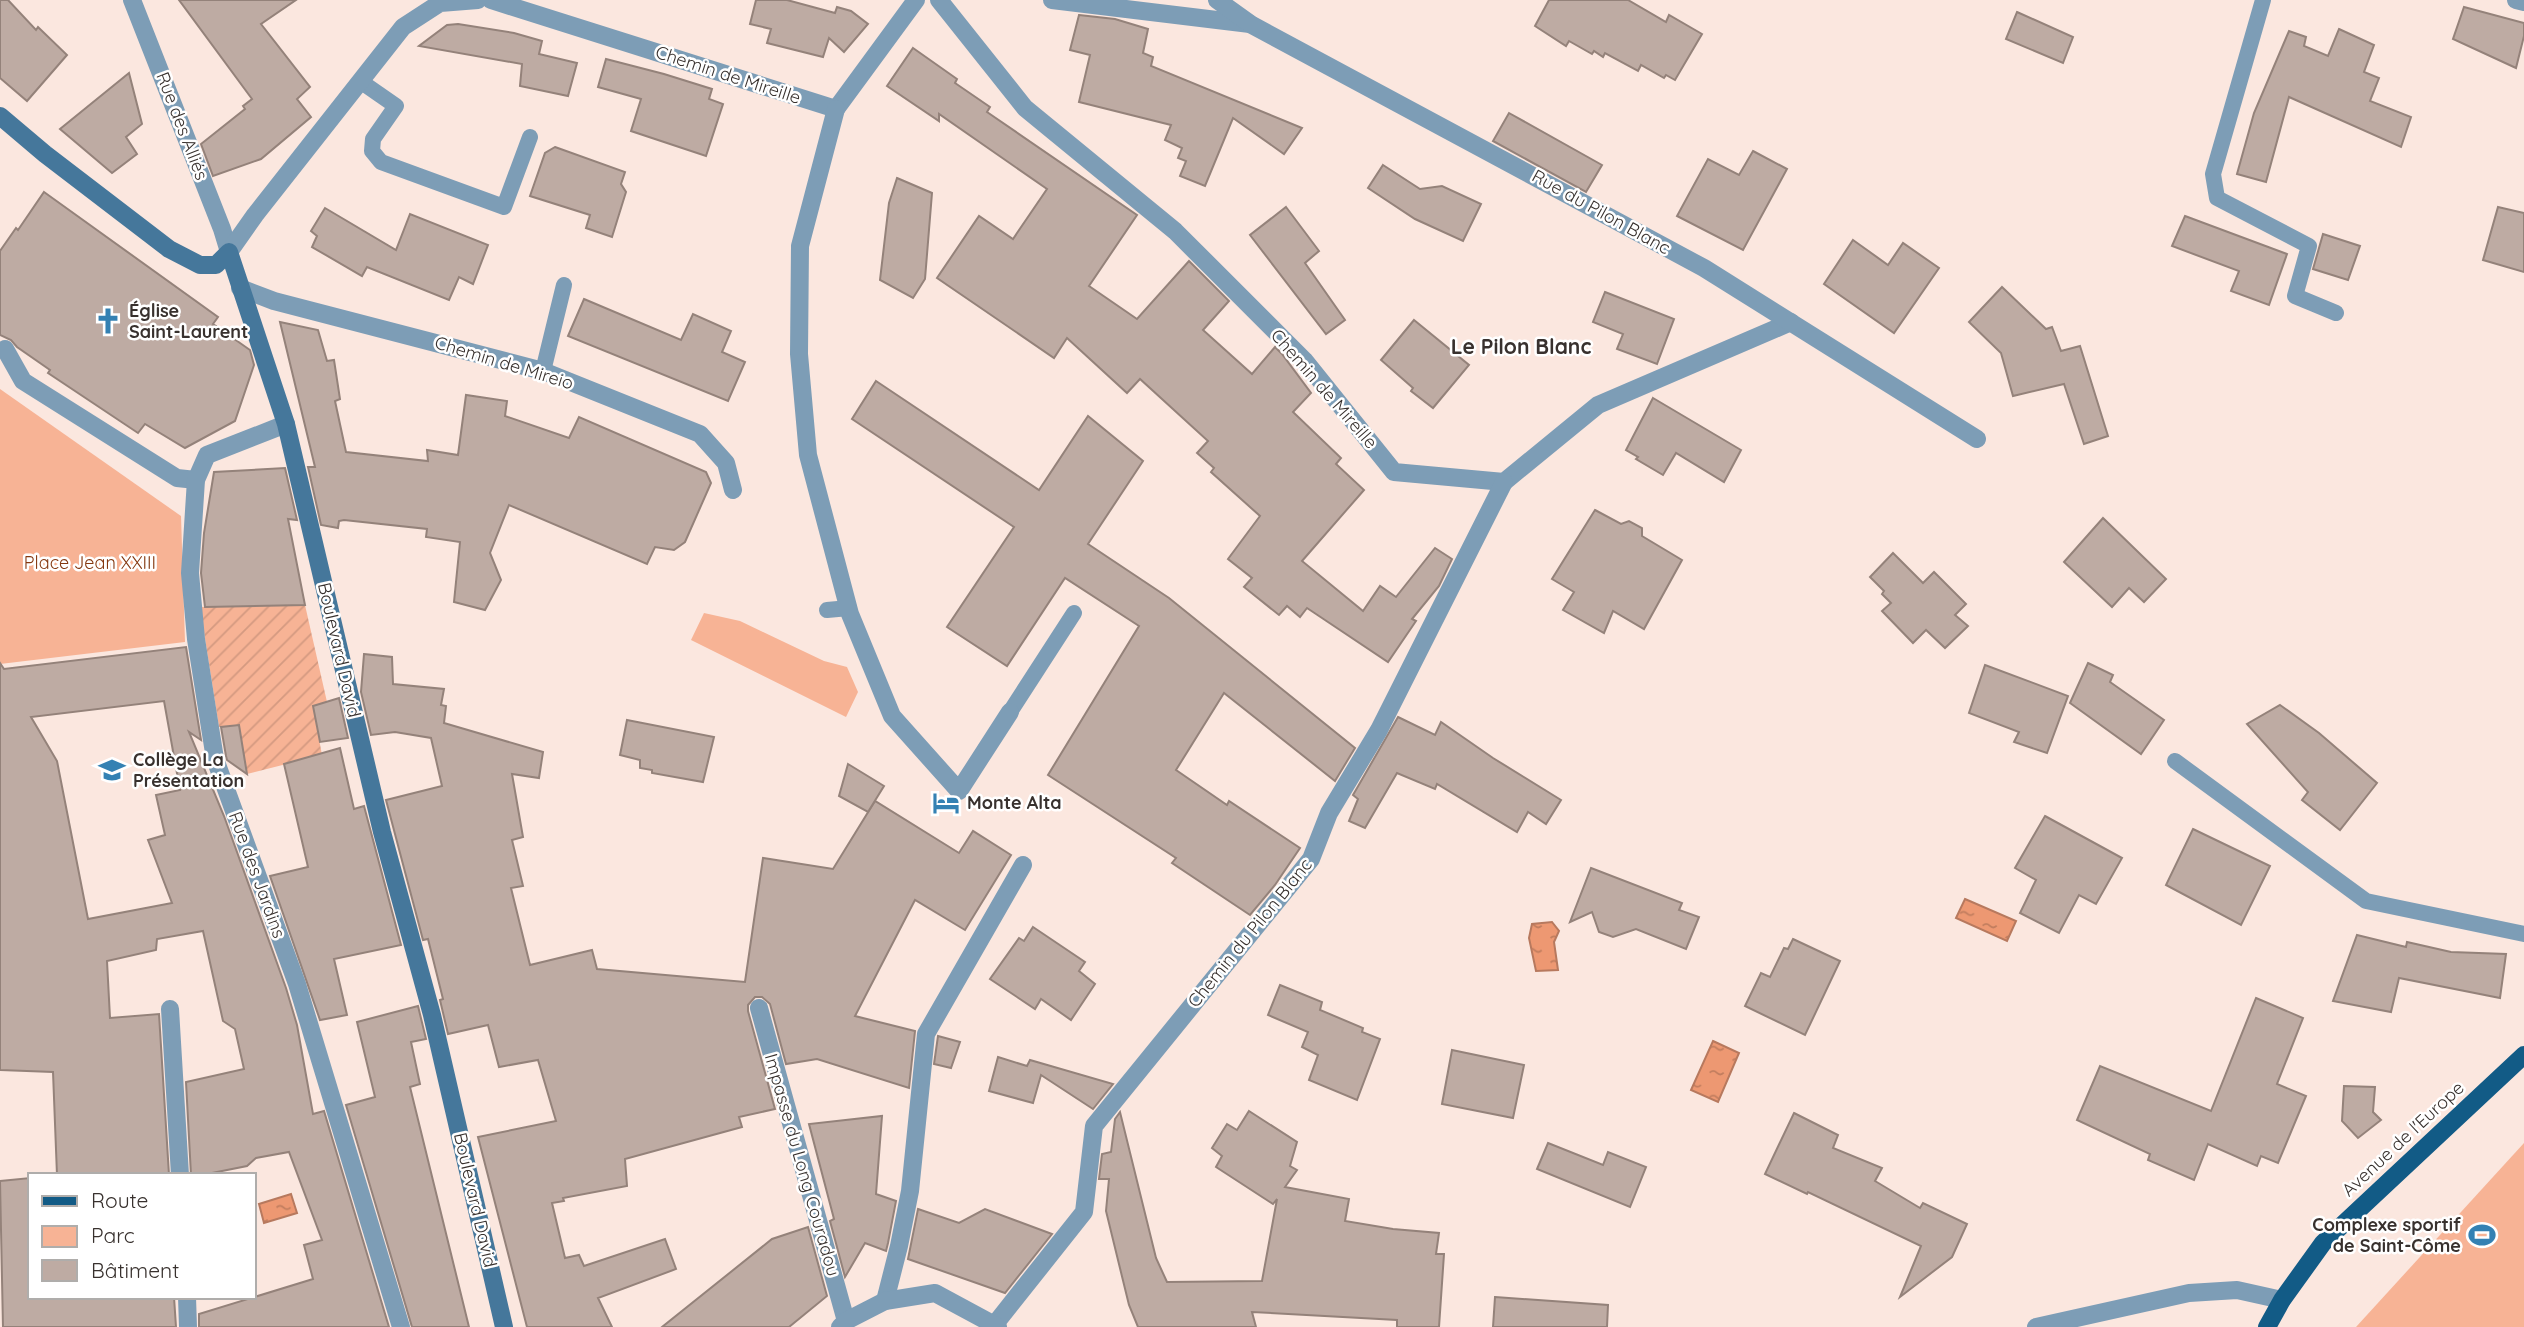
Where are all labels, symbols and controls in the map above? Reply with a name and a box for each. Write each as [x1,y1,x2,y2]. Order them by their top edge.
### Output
street label: Chemin de Mireille [653,40,804,109]
street label: Rue des Alliés [151,68,214,183]
street label: Rue du Pilon Blanc [1528,164,1674,259]
place label: Église Saint-Laurent [129,299,248,343]
church icon: Église Saint-Laurent [93,306,123,336]
street label: Chemin de Mireille [1266,324,1383,453]
street label: Chemin de Mireio [432,330,576,395]
district label: Le Pilon Blanc [1451,333,1591,359]
park label: Place Jean XXIII [24,551,156,574]
street label: Boulevard David [313,580,366,719]
place label: Collège La Présentation [133,748,244,792]
school or university icon: Collège La Présentation [97,755,127,785]
hotel icon: Monte Alta [931,788,961,818]
place label: Monte Alta [967,791,1062,814]
street label: Rue des Jardins [224,808,291,941]
street label: Chemin du Pilon Blanc [1182,853,1317,1012]
street label: Impasse du Long Couradou [760,1051,845,1279]
street label: Avenue de l'Europe [2337,1076,2469,1201]
street label: Boulevard David [449,1130,502,1269]
legend [28,1173,256,1299]
text: Route [91,1187,148,1213]
place label: Complexe sportif de Saint-Côme [2312,1213,2461,1257]
sports icon: Complexe sportif de Saint-Côme [2467,1220,2497,1250]
text: Parc [91,1222,135,1248]
text: Bâtiment [91,1257,179,1283]

